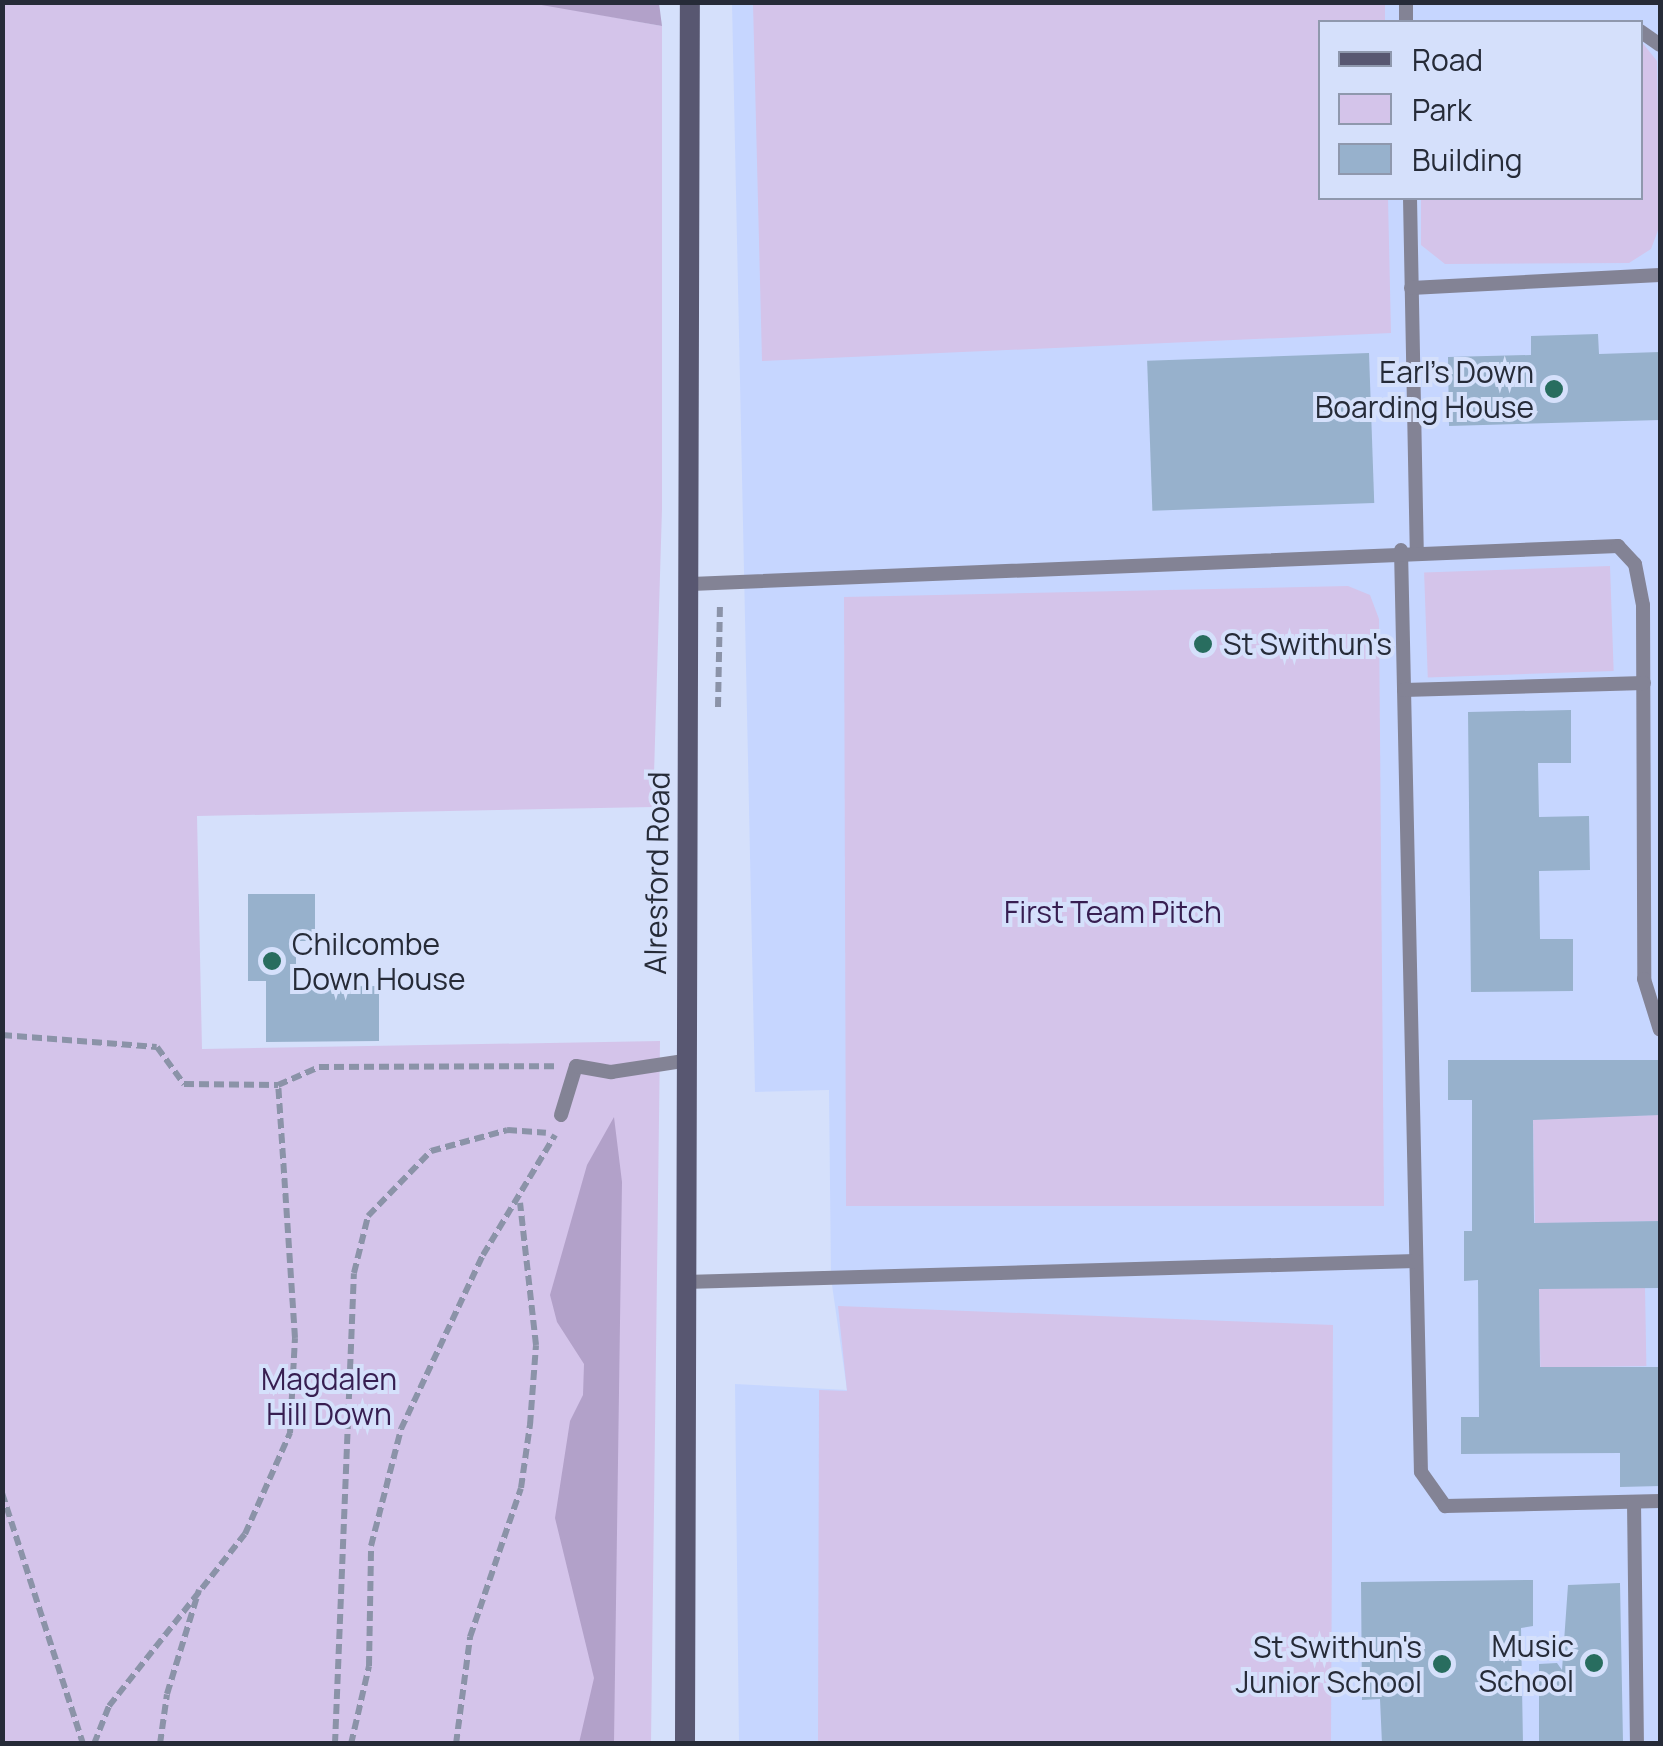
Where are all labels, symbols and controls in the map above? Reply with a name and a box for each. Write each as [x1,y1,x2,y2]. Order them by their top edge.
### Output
legend [1318,20,1643,200]
text: Road [1412,39,1483,80]
text: Park [1412,89,1472,130]
text: Building [1412,139,1523,180]
place label: Earl's Down Boarding House [1315,354,1534,424]
marker: Earl's Down Boarding House [1543,378,1565,400]
place label: St Swithun's [1223,626,1392,662]
marker: St Swithun's [1192,633,1214,655]
street label: Alresford Road [637,771,677,975]
park label: First Team Pitch [1004,894,1222,930]
place label: Chilcombe Down House [292,926,466,996]
marker: Chilcombe Down House [261,950,283,972]
park label: Magdalen Hill Down [261,1361,397,1432]
place label: Music School [1479,1628,1574,1698]
place label: St Swithun's Junior School [1235,1629,1422,1700]
marker: Music School [1583,1652,1605,1674]
marker: St Swithun's Junior School [1431,1653,1453,1675]

